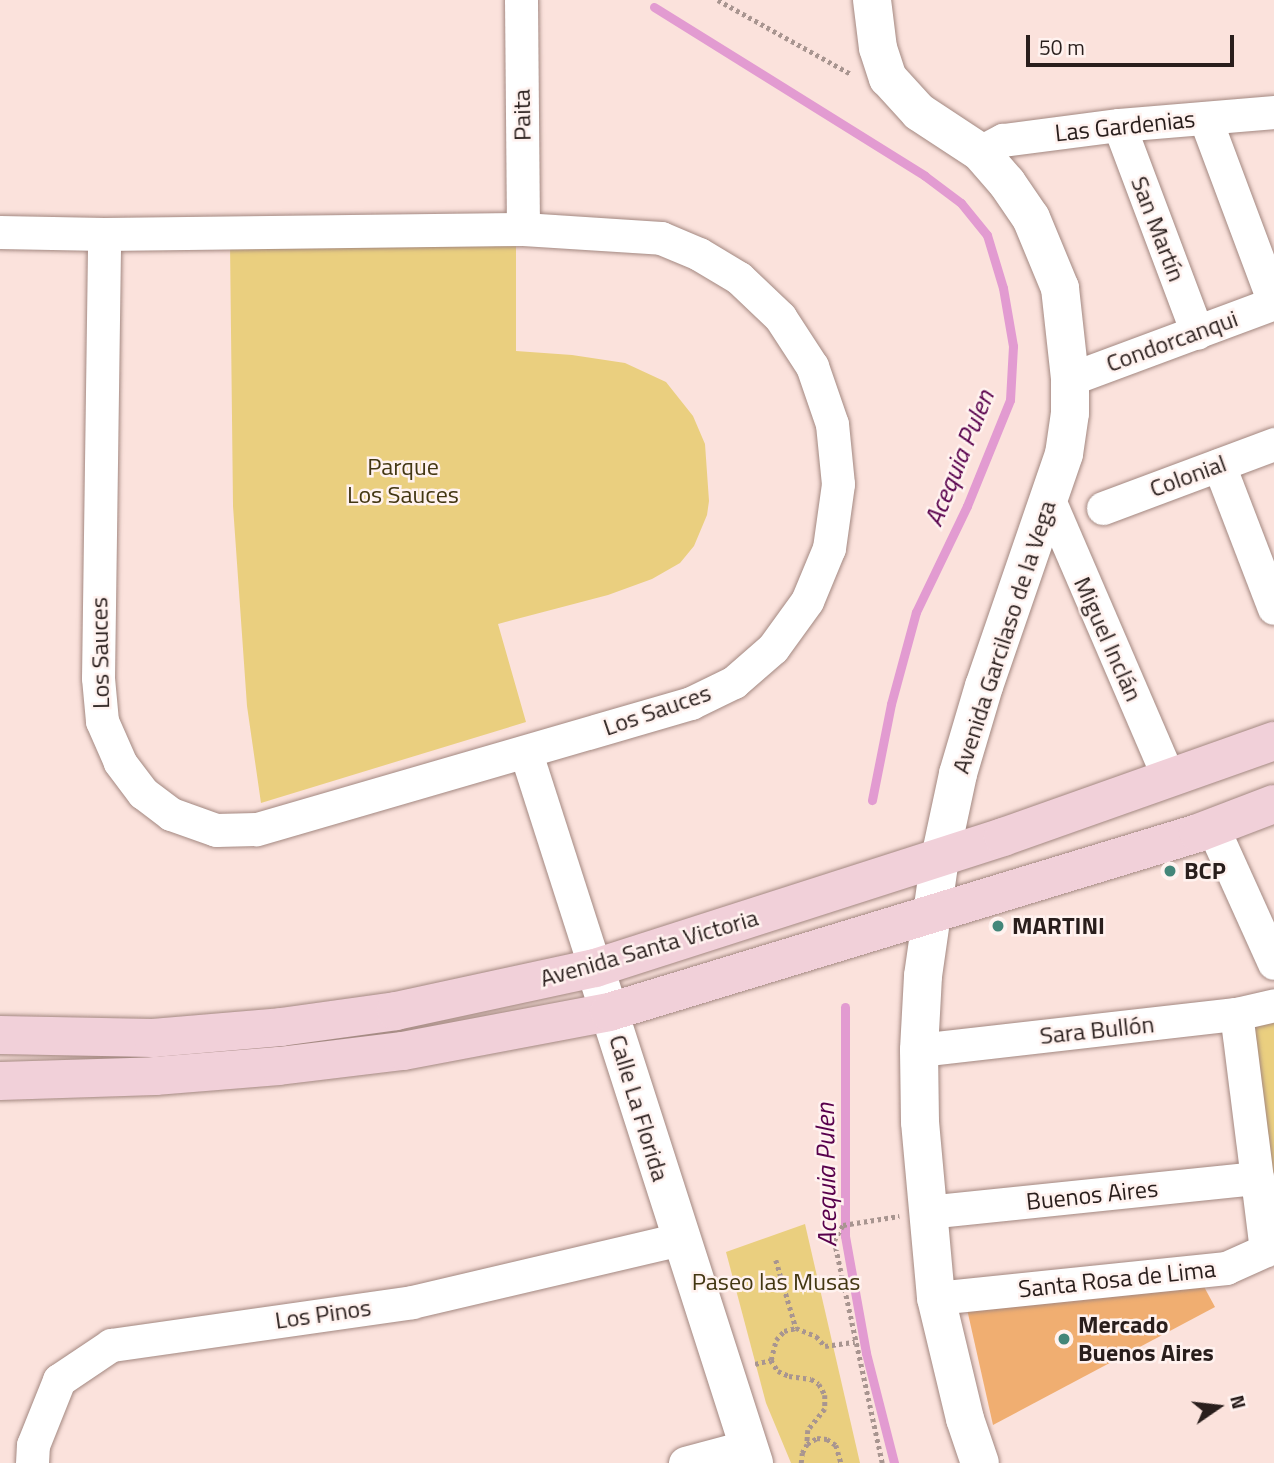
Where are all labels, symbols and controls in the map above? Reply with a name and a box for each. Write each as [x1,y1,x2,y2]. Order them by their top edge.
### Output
scale bar [1029,21,1237,65]
text: 50 m [1039,31,1085,63]
street label: Paita [507,89,537,141]
street label: Las Gardenias [1053,104,1197,148]
street label: San Martín [1125,172,1191,286]
street label: Condorcanqui [1102,304,1242,378]
water label: Acequia Pulen [918,385,1000,531]
street label: Colonial [1146,449,1230,503]
park label: Parque Los Sauces [347,453,459,509]
street label: Avenida Garcilaso de la Vega [946,497,1062,777]
street label: Miguel Inclán [1068,572,1148,706]
street label: Los Sauces [85,597,115,709]
street label: Los Sauces [599,678,715,742]
place label: BCP [1184,857,1226,885]
marker: BCP [1162,863,1178,879]
street label: Avenida Santa Victoria [537,903,761,993]
place label: MARTINI [1012,912,1105,940]
marker: MARTINI [990,918,1006,934]
street label: Sara Bullón [1038,1010,1156,1050]
street label: Calle La Florida [603,1031,675,1185]
water label: Acequia Pulen [809,1103,843,1247]
street label: Buenos Aires [1025,1174,1159,1216]
street label: Santa Rosa de Lima [1017,1254,1217,1304]
park label: Paseo las Musas [692,1268,860,1296]
street label: Los Pinos [273,1293,373,1335]
place label: Mercado Buenos Aires [1078,1311,1214,1367]
marker: Mercado Buenos Aires [1056,1331,1072,1347]
north arrow [1183,1372,1253,1442]
text: N [1223,1392,1255,1412]

